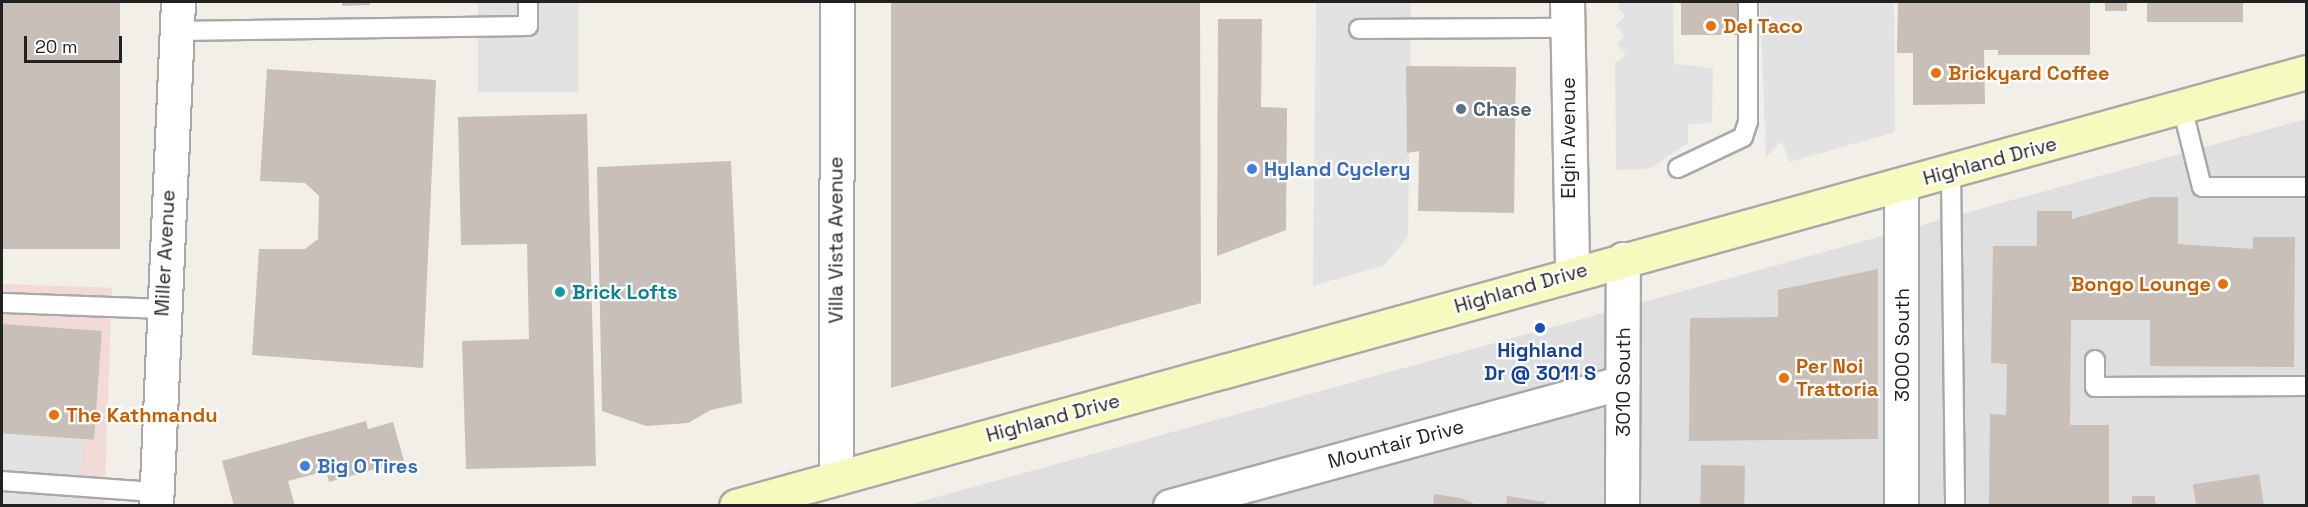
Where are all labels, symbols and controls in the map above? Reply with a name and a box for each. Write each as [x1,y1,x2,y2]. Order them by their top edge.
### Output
place label: Del Taco [1723,14,1804,38]
marker: Del Taco [1704,19,1718,33]
scale bar [27,24,124,62]
text: 20 m [35,35,78,58]
place label: Brickyard Coffee [1948,61,2110,85]
marker: Brickyard Coffee [1929,66,1943,80]
street label: Elgin Avenue [1556,77,1580,199]
place label: Chase [1473,97,1532,121]
marker: Chase [1454,102,1468,116]
street label: Highland Drive [1920,132,2060,190]
street label: Villa Vista Avenue [824,156,848,324]
place label: Hyland Cyclery [1264,157,1410,181]
marker: Hyland Cyclery [1245,162,1259,176]
street label: Miller Avenue [150,189,180,317]
street label: Highland Drive [1452,257,1590,319]
place label: Bongo Lounge [2071,272,2211,296]
marker: Bongo Lounge [2216,277,2230,291]
place label: Brick Lofts [572,280,677,304]
marker: Brick Lofts [553,285,567,299]
street label: 3000 South [1890,288,1914,402]
marker: Highland Dr @ 3011 S [1533,321,1547,335]
street label: 3010 South [1611,327,1635,437]
place label: Highland Dr @ 3011 S [1484,338,1596,385]
place label: Per Noi Trattoria [1796,354,1878,401]
marker: Per Noi Trattoria [1777,371,1791,385]
street label: Highland Drive [983,389,1123,447]
place label: The Kathmandu [66,403,218,427]
marker: The Kathmandu [47,408,61,422]
street label: Mountair Drive [1325,414,1467,474]
place label: Big O Tires [317,454,418,478]
marker: Big O Tires [298,459,312,473]

